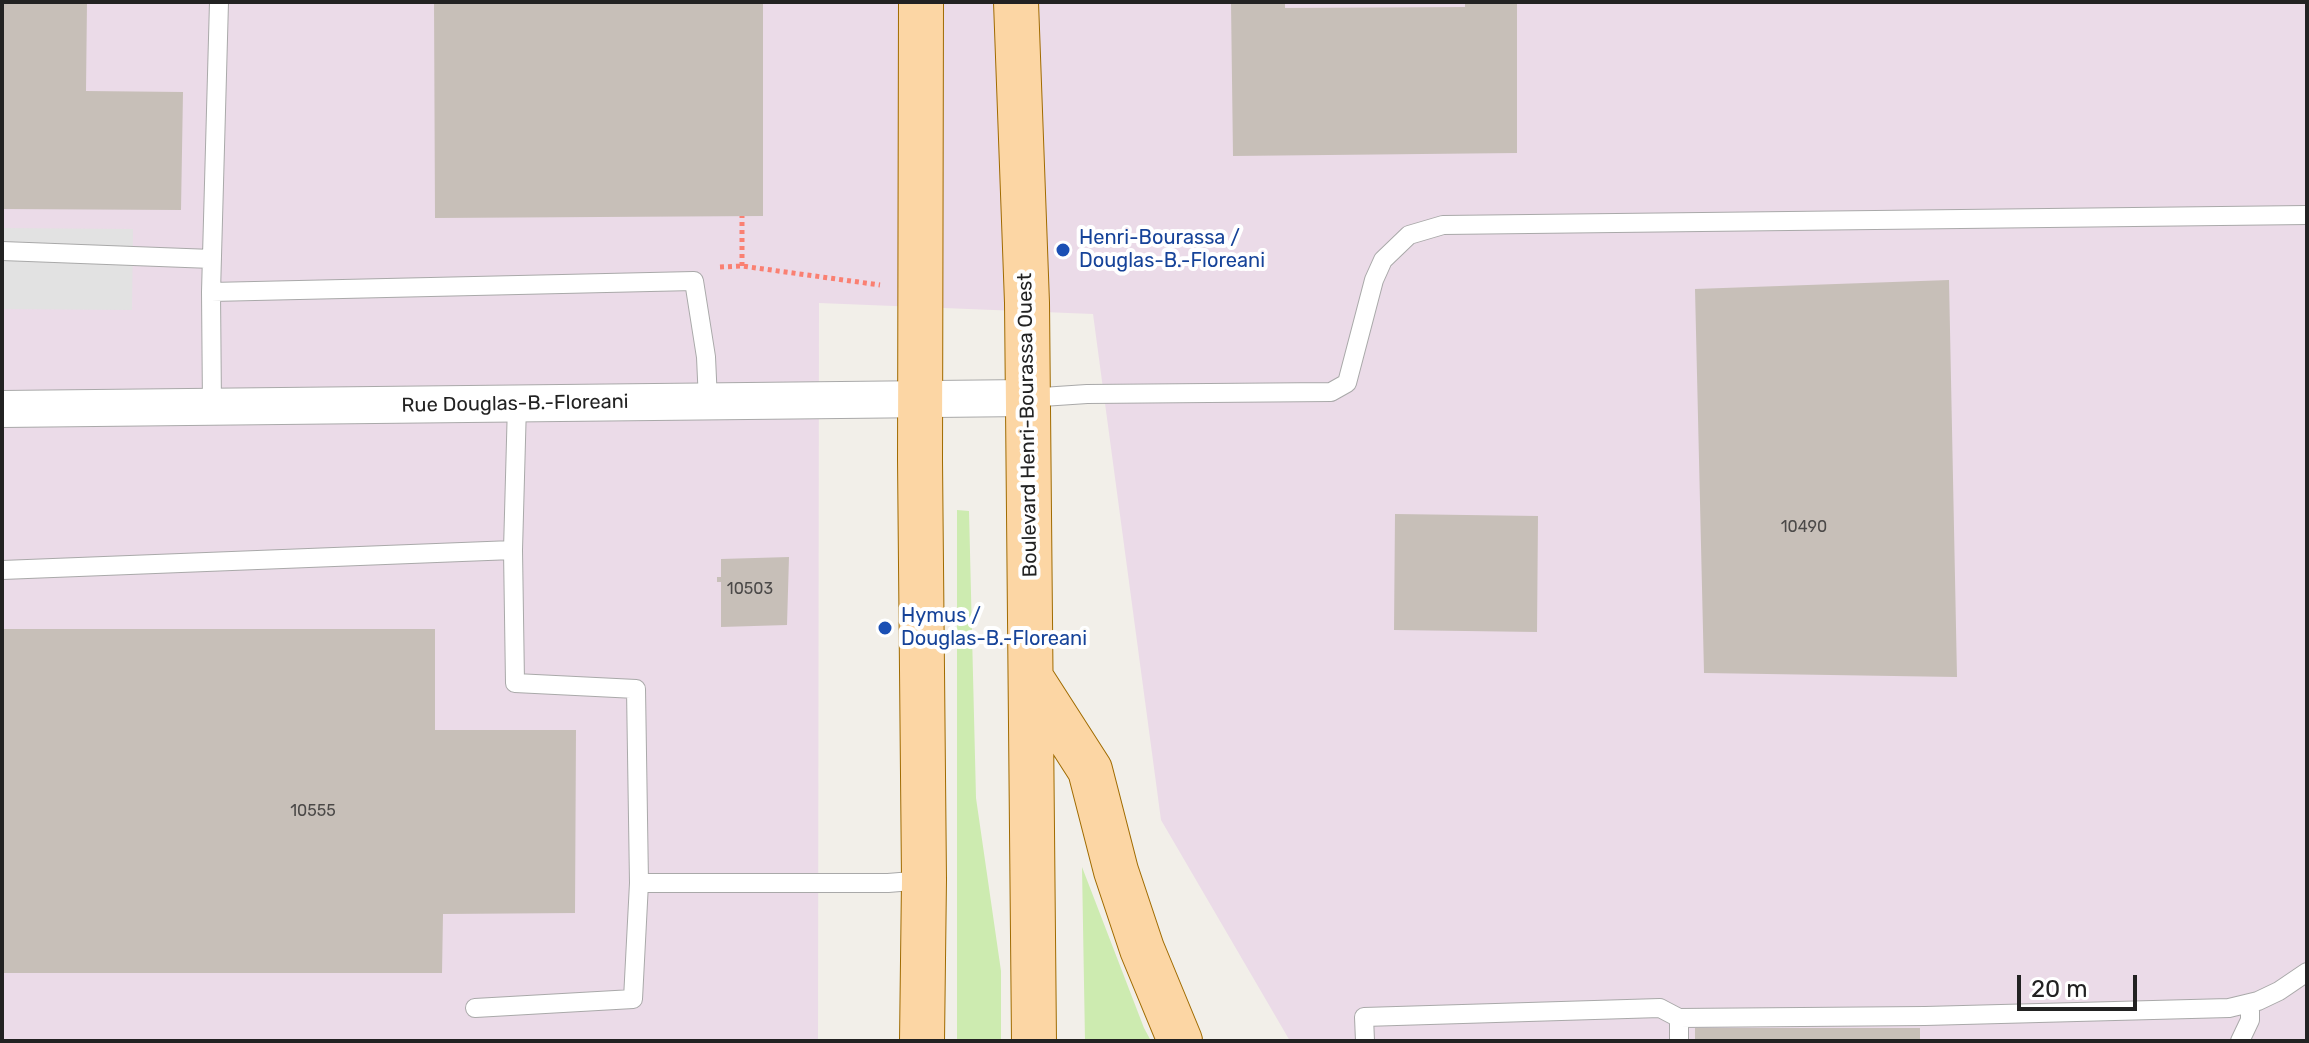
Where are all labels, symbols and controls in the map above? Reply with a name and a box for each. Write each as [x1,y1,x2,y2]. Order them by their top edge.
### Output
place label: Henri-Bourassa / Douglas-B.-Floreani [1079,226,1265,273]
marker: Henri-Bourassa / Douglas-B.-Floreani [1054,241,1072,259]
street label: Boulevard Henri-Bourassa Ouest [1013,273,1043,577]
street label: Rue Douglas-B.-Floreani [401,390,629,418]
house number: 10490 [1781,517,1827,537]
house number: 10503 [727,579,773,599]
place label: Hymus / Douglas-B.-Floreani [901,604,1087,651]
marker: Hymus / Douglas-B.-Floreani [876,619,894,637]
house number: 10555 [290,801,336,821]
scale bar [2021,959,2141,1009]
text: 20 m [2031,975,2088,1003]

